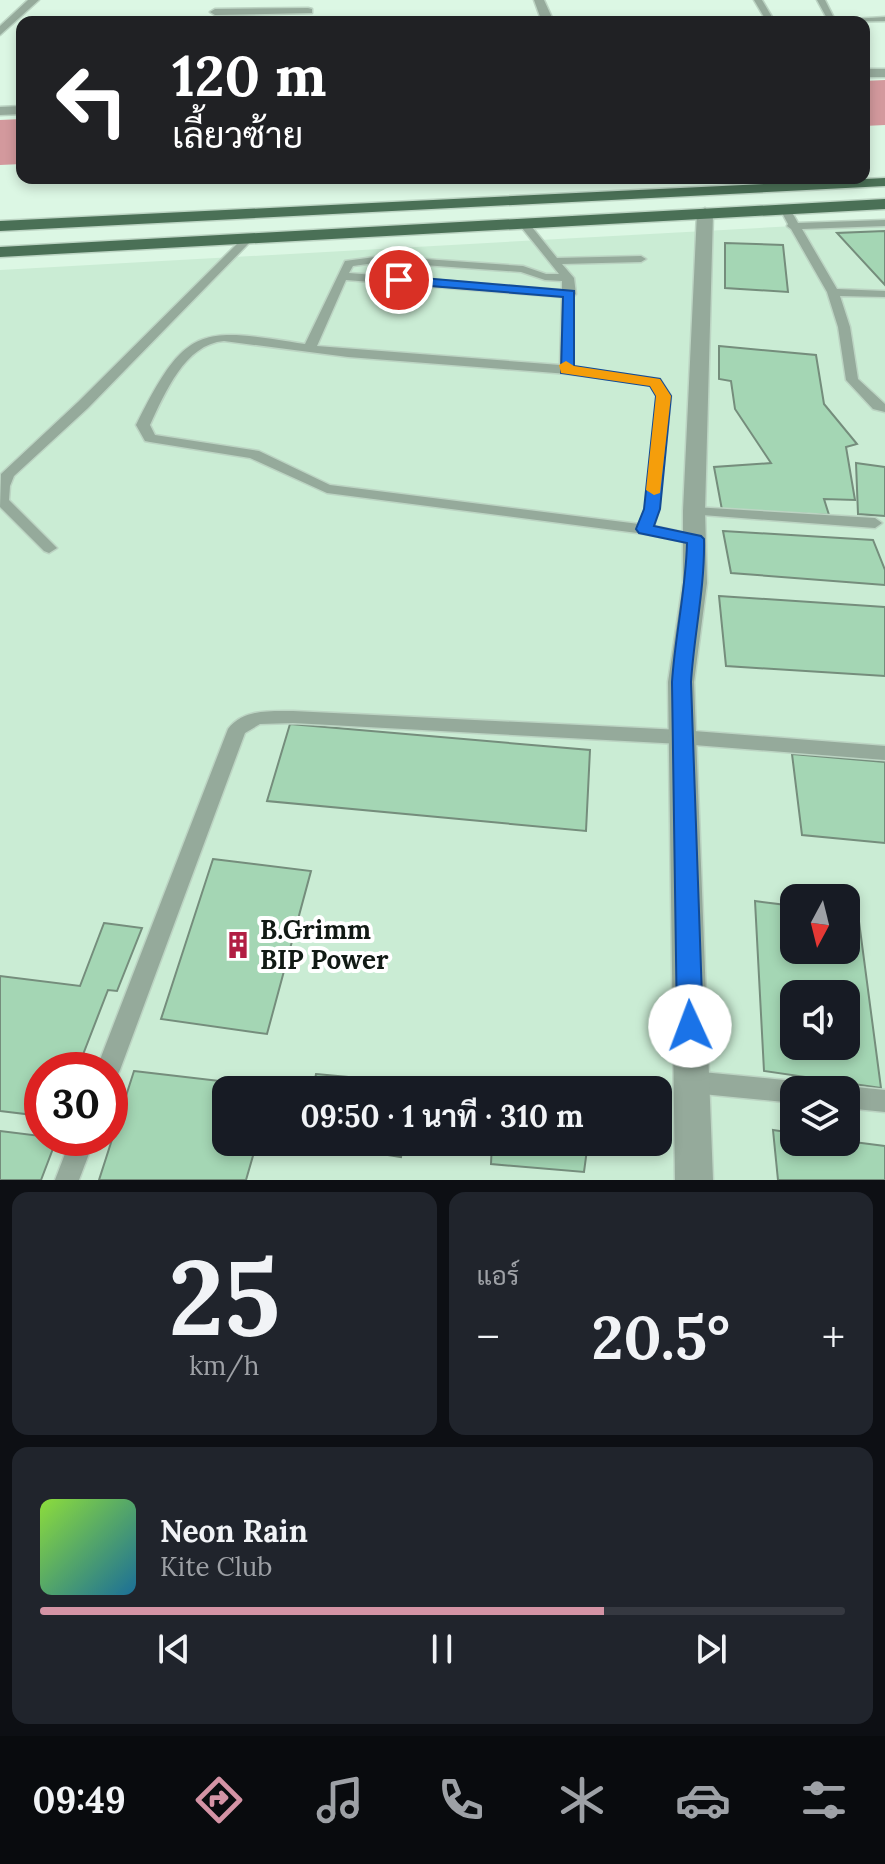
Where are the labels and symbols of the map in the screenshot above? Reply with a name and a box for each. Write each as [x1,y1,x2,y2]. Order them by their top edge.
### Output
pin [365,246,433,314]
north arrow [780,884,860,964]
place label: B.Grimm BIP Power [260,913,389,976]
building icon: B.Grimm BIP Power [223,930,253,960]
position arrow [648,984,732,1068]
speed limit sign: 30 [24,1052,128,1156]

